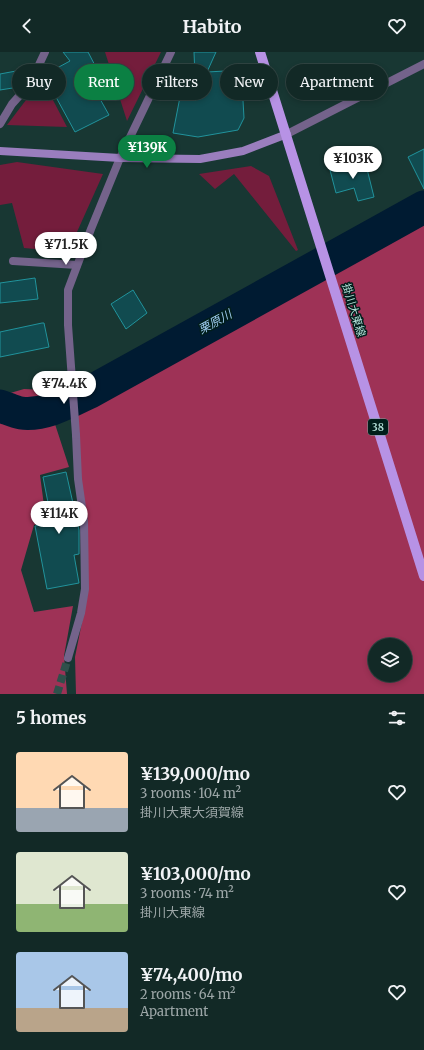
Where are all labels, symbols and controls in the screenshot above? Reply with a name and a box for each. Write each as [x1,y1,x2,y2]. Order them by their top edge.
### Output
icon: back [16,15,38,37]
text: Habito [182,15,242,38]
icon: heart [386,15,408,37]
chip: Buy [12,64,66,100]
chip: Rent [74,64,134,100]
chip: Filters [142,64,212,100]
chip: New [220,64,278,100]
chip: Apartment [286,64,388,100]
pin: ¥139K [119,135,175,169]
text: ¥139K [127,139,167,156]
pin: ¥103K [325,146,381,180]
text: ¥103K [333,150,373,167]
pin: ¥71.5K [33,232,99,266]
text: ¥71.5K [44,236,88,253]
street label: 掛川大東線 [339,282,369,338]
water label: 栗原川 [195,305,236,337]
pin: ¥74.4K [31,371,97,405]
text: ¥74.4K [41,375,87,392]
road number: 38 [368,419,388,435]
pin: ¥114K [31,501,87,535]
text: ¥114K [40,505,78,522]
map controls [368,638,412,682]
button: layers [368,638,412,682]
text: 5 homes [16,707,87,729]
icon: filters [386,707,408,729]
text: ¥139,000/mo [140,763,250,785]
icon: home [48,768,96,816]
icon: heart [386,781,408,803]
text: 3 rooms · 104 m² [140,785,241,802]
text: 掛川大東大須賀線 [140,804,244,821]
text: ¥103,000/mo [140,863,251,885]
icon: home [48,868,96,916]
icon: heart [386,881,408,903]
text: 3 rooms · 74 m² [140,885,234,902]
text: 掛川大東線 [140,904,205,921]
text: ¥74,400/mo [140,964,242,986]
icon: home [48,968,96,1016]
icon: heart [386,981,408,1003]
text: 2 rooms · 64 m² [140,986,236,1003]
text: Apartment [140,1003,208,1020]

